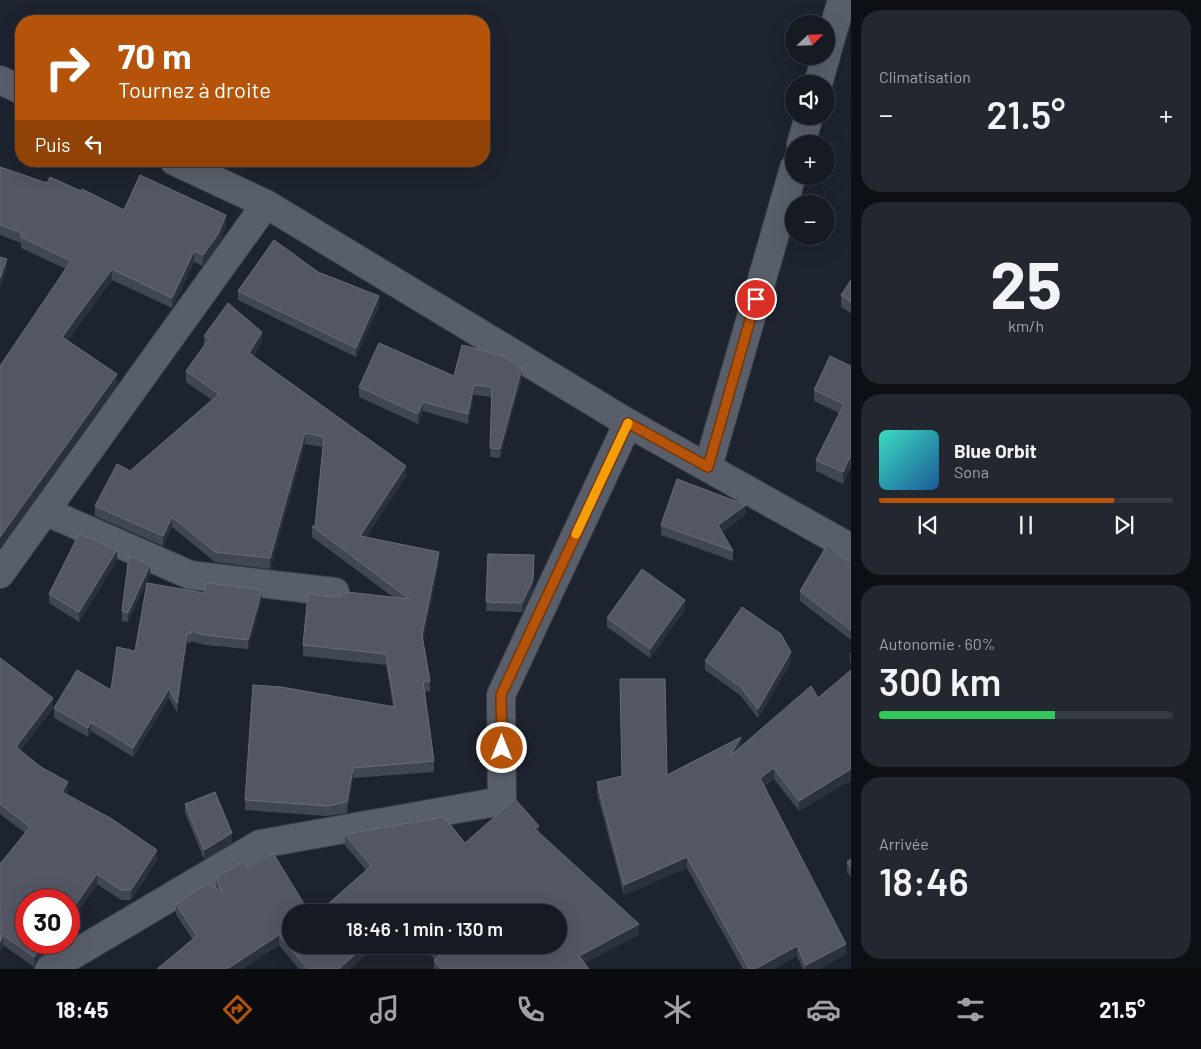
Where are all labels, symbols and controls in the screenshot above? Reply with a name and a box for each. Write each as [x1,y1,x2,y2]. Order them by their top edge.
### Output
north arrow [785,15,835,65]
map controls [785,15,835,245]
text: 70 m [118,34,192,76]
icon: right [35,35,100,100]
text: Climatisation [879,67,971,86]
button: sound [785,75,835,125]
text: Tournez à droite [118,76,271,102]
text: 21.5° [987,91,1065,137]
text: − [879,97,893,131]
text: + [1159,97,1173,131]
icon: left [80,130,108,158]
text: Puis [35,133,70,156]
button: + [785,135,835,185]
button: − [785,195,835,245]
text: 25 [990,244,1062,322]
pin [735,278,777,320]
icon: arrive [742,285,770,313]
text: km/h [1008,316,1044,335]
text: Blue Orbit [954,439,1037,462]
text: Sona [954,462,989,481]
icon: previous [914,511,942,539]
icon: pause [1012,511,1040,539]
icon: next [1110,511,1138,539]
text: Autonomie · 60% [879,634,995,653]
text: 300 km [879,658,1001,704]
position arrow [475,721,527,773]
text: Arrivée [879,834,929,853]
text: 18:46 [879,858,969,904]
speed limit sign: 30 [15,889,80,954]
text: 18:46 · 1 min · 130 m [346,917,503,940]
icon: directions [220,992,255,1027]
icon: music [367,992,402,1027]
icon: phone [513,992,548,1027]
icon: climate [660,992,695,1027]
icon: car [806,992,841,1027]
icon: filters [953,992,988,1027]
text: 18:45 [56,996,109,1022]
text: 21.5° [1099,996,1145,1022]

